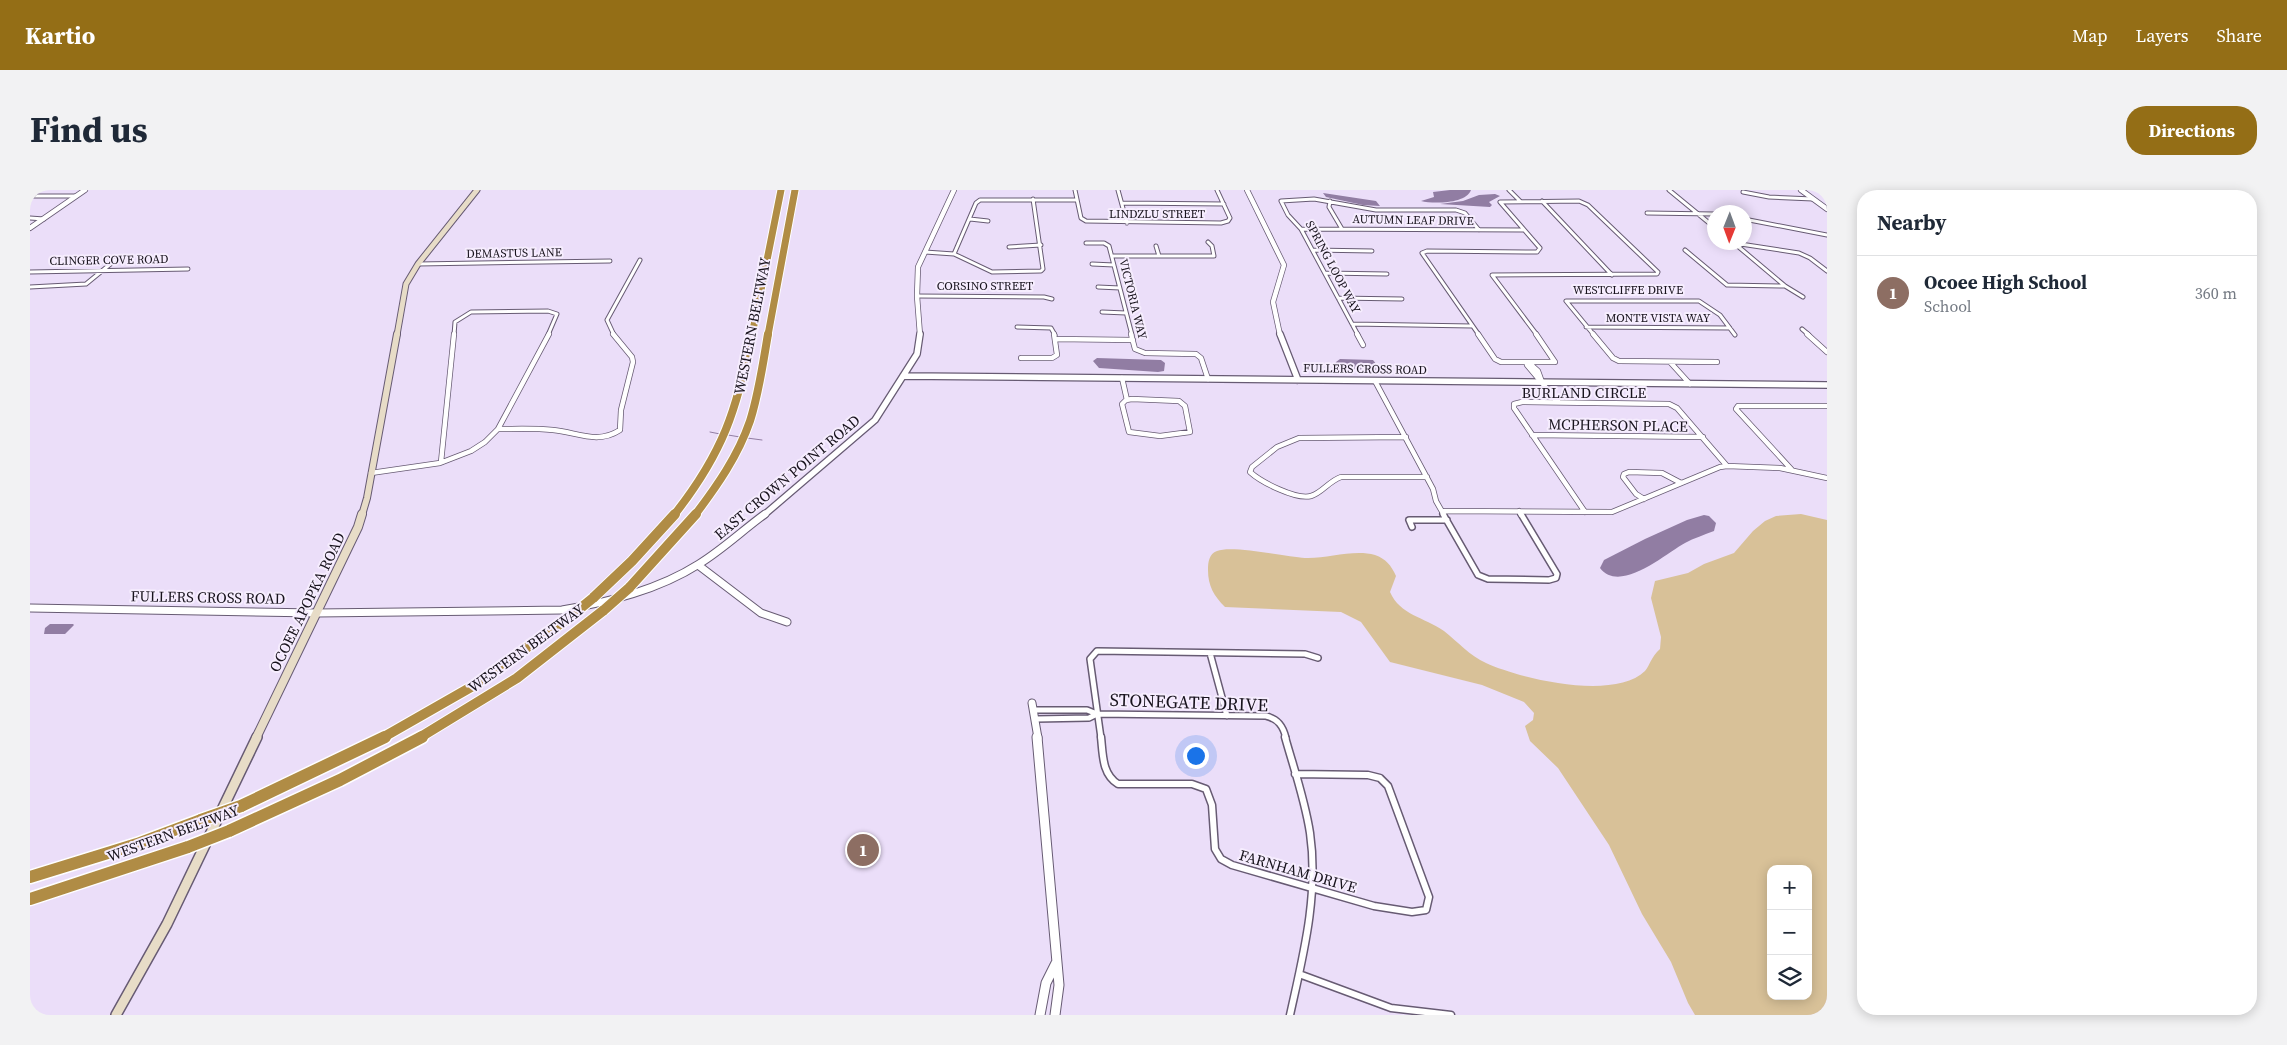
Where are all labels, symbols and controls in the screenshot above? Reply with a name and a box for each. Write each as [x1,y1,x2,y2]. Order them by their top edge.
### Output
text: Kartio [25,19,95,52]
text: Map [2072,23,2107,48]
text: Layers [2135,23,2188,48]
text: Share [2216,23,2262,48]
text: Find us [30,106,148,154]
button: Directions [2126,106,2257,155]
north arrow [1707,205,1752,250]
street label: LINDZLU STREET [1109,206,1206,222]
text: Nearby [1877,208,1947,237]
street label: AUTUMN LEAF DRIVE [1352,211,1474,229]
street label: SPRING LOOP WAY [1302,218,1364,316]
street label: DEMASTUS LANE [466,244,562,262]
street label: CLINGER COVE ROAD [49,251,169,269]
street label: WESTERN BELTWAY [728,255,776,396]
street label: VICTORIA WAY [1115,257,1151,341]
text: Ocoee High School [1924,269,2087,295]
street label: CORSINO STREET [937,278,1034,294]
street label: WESTCLIFFE DRIVE [1573,282,1683,298]
text: 1 [1889,282,1897,304]
text: 360 m [2195,282,2237,304]
text: School [1924,295,1972,317]
street label: MONTE VISTA WAY [1606,310,1711,326]
street label: FULLERS CROSS ROAD [1303,360,1427,378]
street label: BURLAND CIRCLE [1522,382,1646,403]
street label: EAST CROWN POINT ROAD [710,410,864,544]
street label: MCPHERSON PLACE [1548,413,1688,437]
street label: OCOEE APOPKA ROAD [264,529,350,675]
street label: FULLERS CROSS ROAD [130,585,286,609]
street label: WESTERN BELTWAY [464,598,589,697]
street label: STONEGATE DRIVE [1109,687,1269,717]
your location [1183,743,1209,769]
street label: WESTERN BELTWAY [104,799,242,867]
pin: 1 [847,831,879,869]
street label: FARNHAM DRIVE [1237,844,1359,898]
map controls [1767,865,1812,1000]
button: + [1767,865,1812,910]
button: − [1767,910,1812,955]
button: layers [1767,955,1812,1000]

